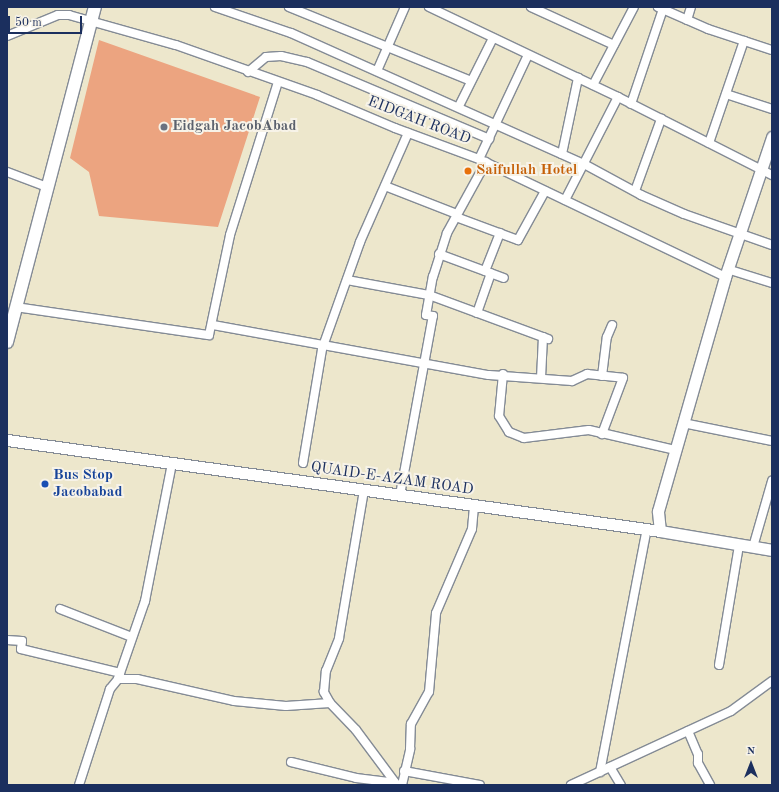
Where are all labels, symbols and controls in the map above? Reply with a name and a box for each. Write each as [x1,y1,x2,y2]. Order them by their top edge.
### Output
scale bar [10,8,84,34]
text: 50 m [15,17,42,29]
street label: EIDGAH ROAD [365,93,473,149]
place label: Eidgah JacobAbad [172,118,297,136]
marker: Eidgah JacobAbad [159,122,169,132]
place label: Saifullah Hotel [476,162,577,180]
marker: Saifullah Hotel [463,166,473,176]
street label: QUAID-E-AZAM ROAD [309,459,475,499]
place label: Bus Stop Jacobabad [53,466,122,501]
marker: Bus Stop Jacobabad [40,479,50,489]
north arrow [731,744,771,784]
text: N [747,746,755,757]

